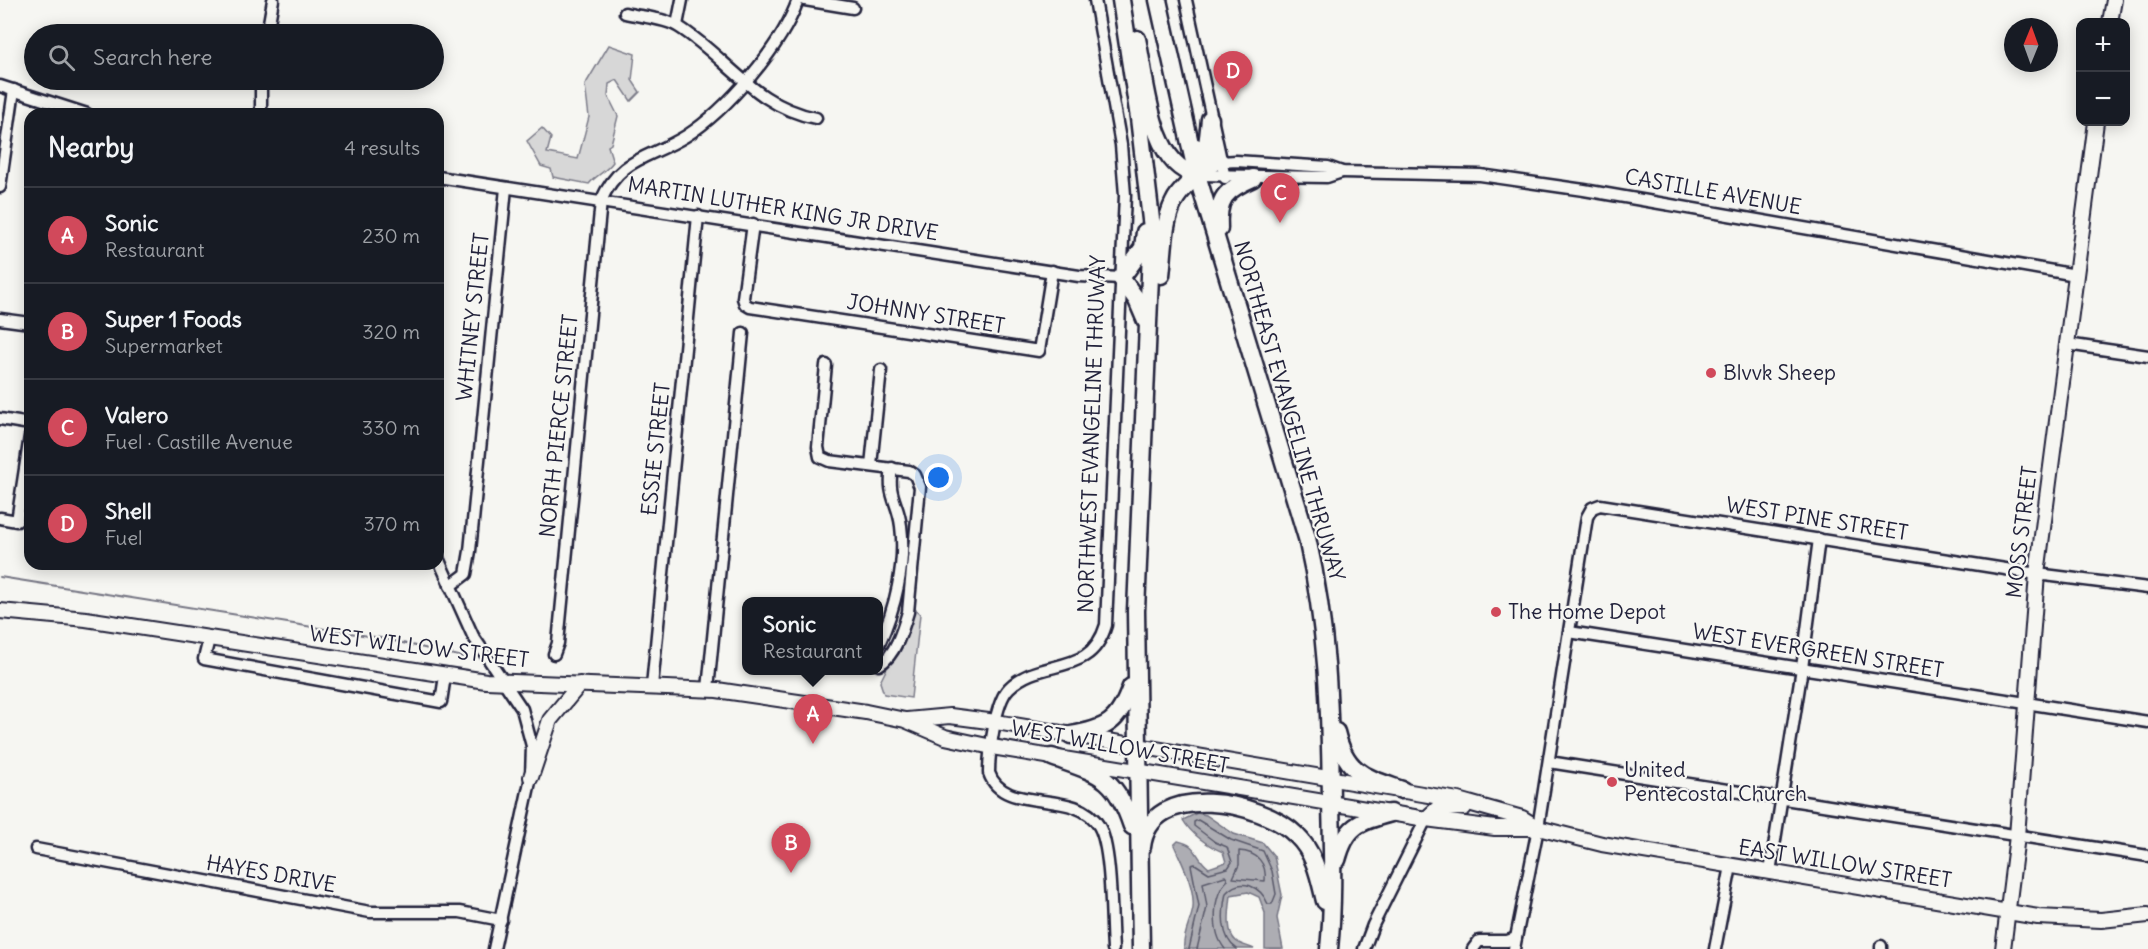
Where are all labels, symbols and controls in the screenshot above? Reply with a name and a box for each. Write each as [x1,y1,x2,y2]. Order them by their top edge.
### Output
north arrow [2004,18,2058,72]
map controls [2076,18,2130,126]
button: + [2076,18,2130,72]
search box [24,24,444,90]
icon: search [45,41,78,74]
text: Search here [93,43,212,71]
pin: D [1214,51,1252,101]
button: − [2076,72,2130,126]
text: Nearby [48,131,134,164]
text: 4 results [344,135,420,160]
street label: CASTILLE AVENUE [1623,163,1803,220]
street label: MARTIN LUTHER KING JR DRIVE [626,171,940,246]
pin: C [1260,174,1300,223]
text: Sonic [105,209,158,237]
text: A [61,223,74,248]
text: 230 m [362,223,420,248]
street label: WHITNEY STREET [450,231,495,403]
text: Restaurant [105,237,204,262]
street label: NORTHEAST EVANGELINE THRUWAY [1228,238,1351,584]
street label: NORTHWEST EVANGELINE THRUWAY [1072,254,1111,613]
street label: JOHNNY STREET [845,288,1007,339]
text: Super 1 Foods [105,305,242,333]
street label: NORTH PIERCE STREET [533,313,584,539]
text: B [61,319,74,344]
text: 320 m [362,319,420,344]
text: Supermarket [105,333,223,358]
place label: Blvvk Sheep [1723,359,1836,386]
marker: Blvvk Sheep [1704,366,1718,380]
street label: ESSIE STREET [635,381,676,517]
text: Valero [105,401,168,429]
text: C [61,415,74,440]
text: 330 m [362,415,420,440]
text: Fuel · Castille Avenue [105,429,293,454]
your location [924,463,953,492]
street label: MOSS STREET [2000,464,2043,600]
street label: WEST PINE STREET [1724,491,1910,546]
text: Shell [105,497,152,525]
text: D [60,511,75,536]
text: 370 m [363,511,420,536]
text: Fuel [105,525,142,550]
popup [742,597,883,675]
place label: The Home Depot [1508,598,1666,625]
marker: The Home Depot [1489,605,1503,619]
text: Sonic [763,610,816,638]
street label: WEST EVERGREEN STREET [1690,617,1946,684]
street label: WEST WILLOW STREET [308,620,530,673]
text: Restaurant [763,638,862,663]
pin: A [794,694,832,744]
street label: WEST WILLOW STREET [1009,714,1231,779]
place label: United Pentecostal Church [1624,756,1807,807]
marker: United Pentecostal Church [1605,775,1619,789]
pin: B [772,824,810,873]
street label: EAST WILLOW STREET [1737,833,1954,894]
street label: HAYES DRIVE [204,849,338,898]

